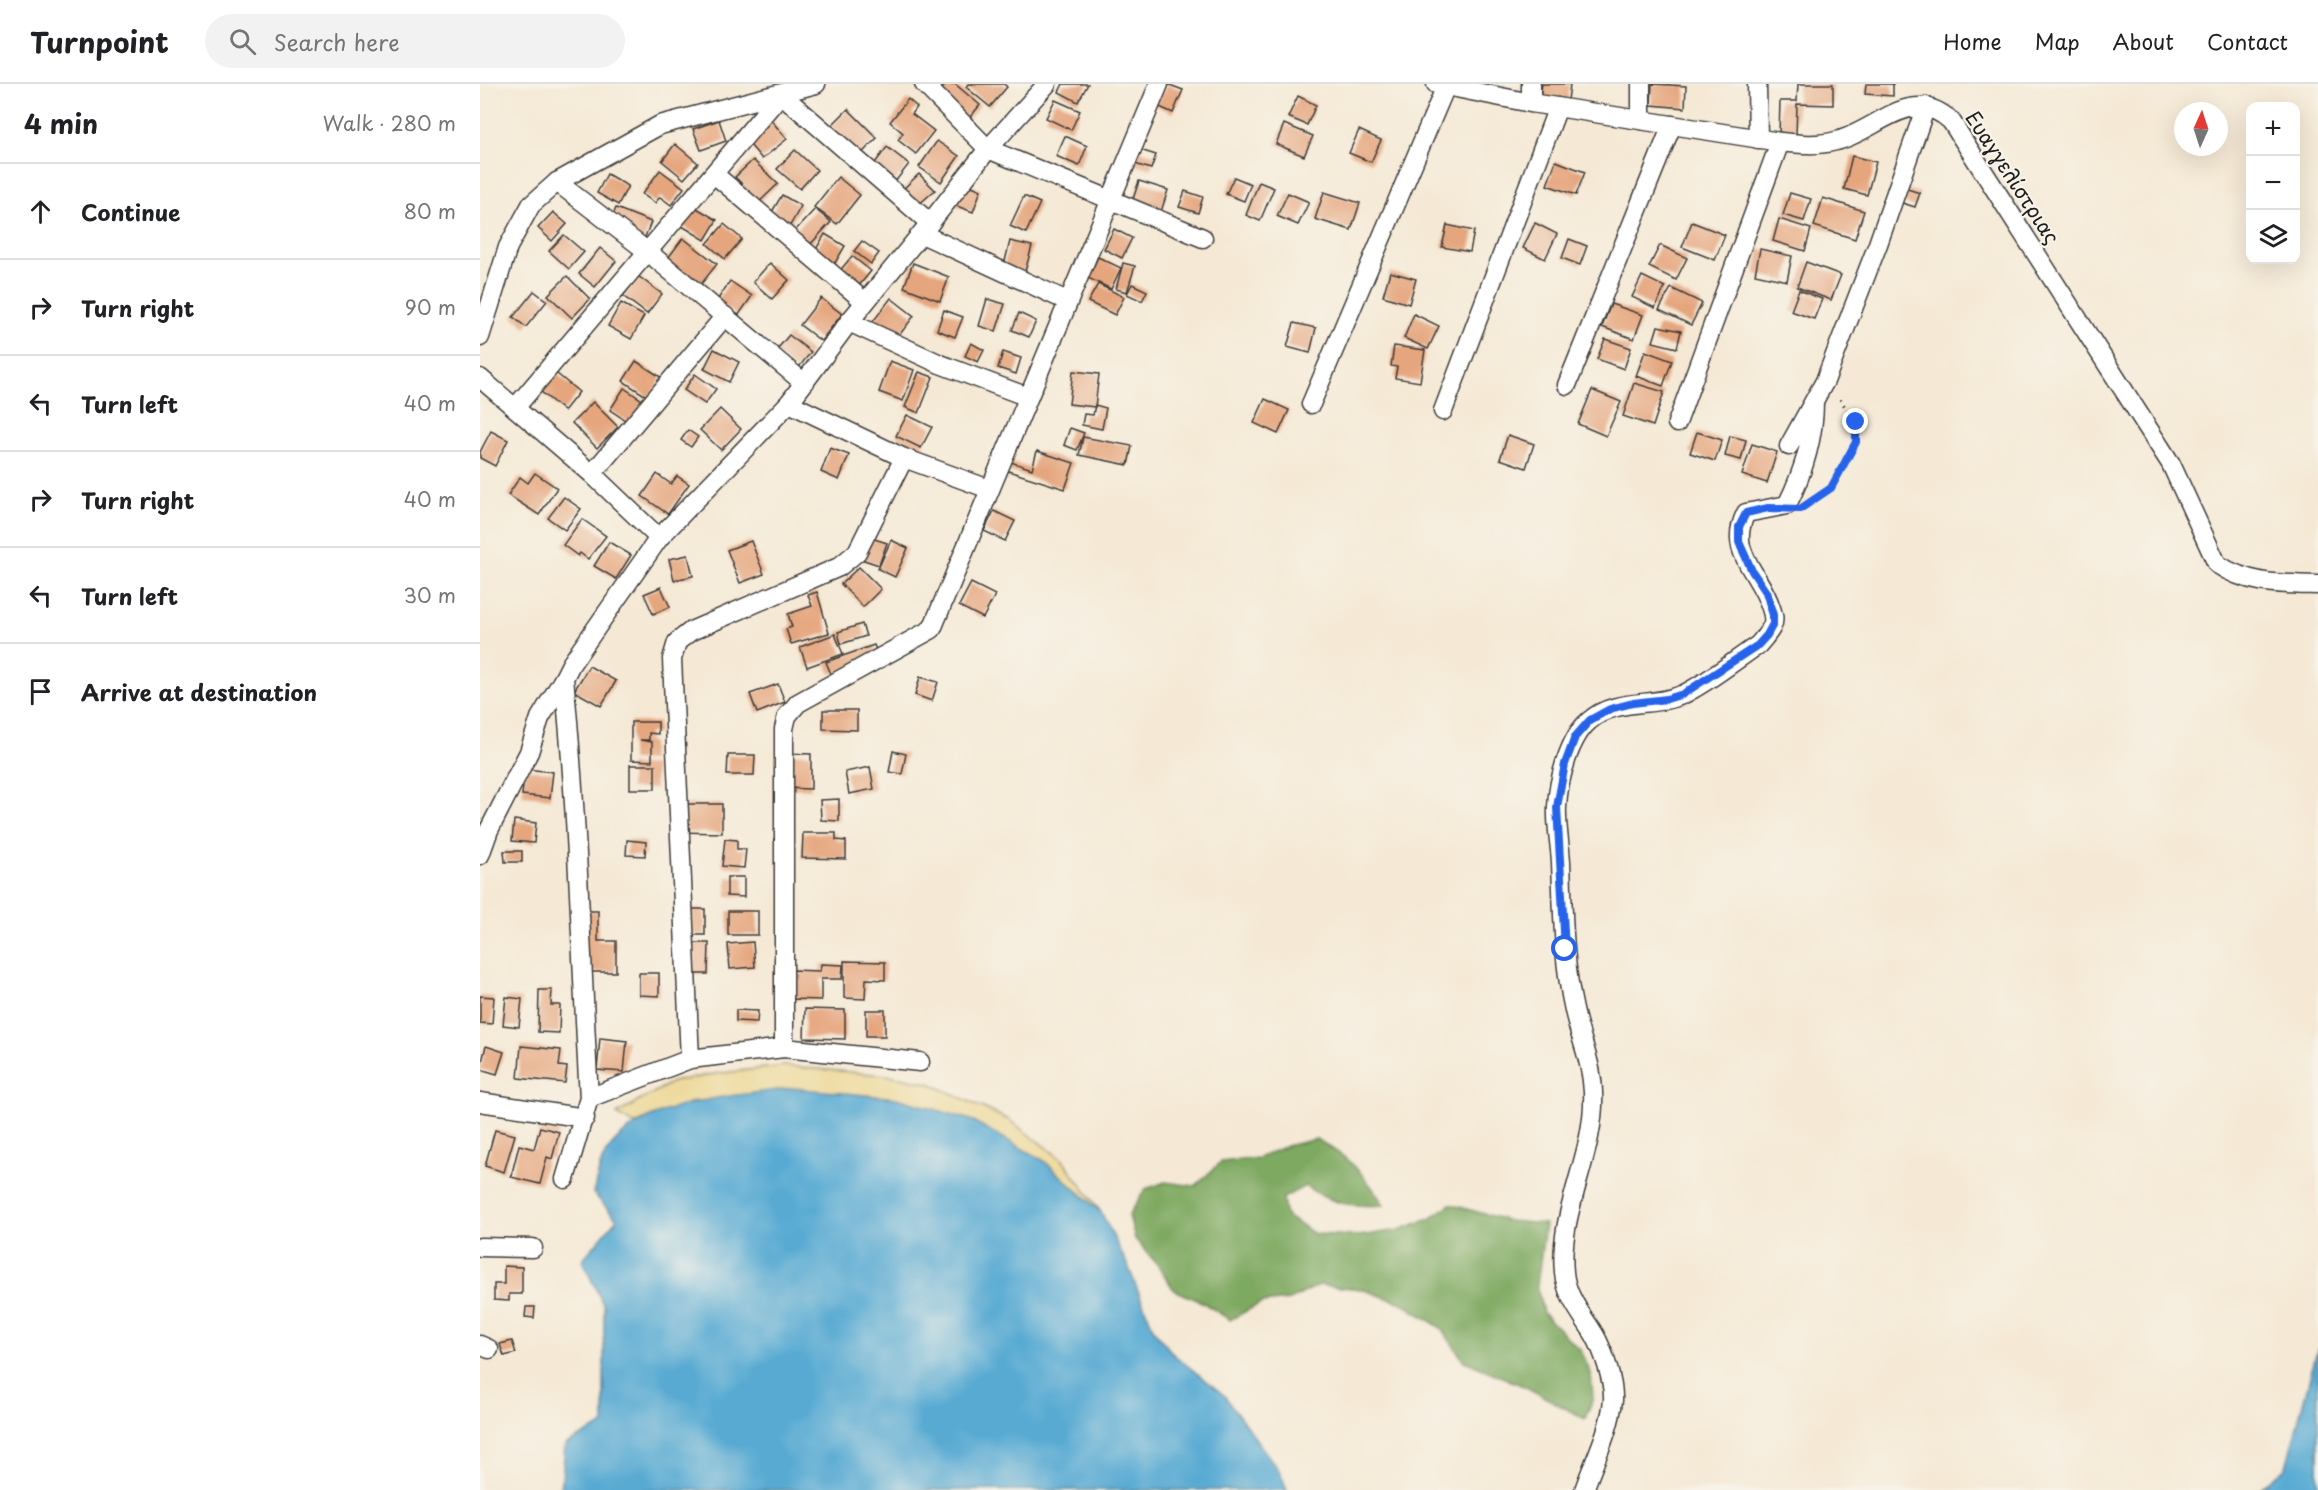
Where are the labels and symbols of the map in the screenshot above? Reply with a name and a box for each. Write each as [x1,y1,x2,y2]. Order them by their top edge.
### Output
north arrow [2174,102,2228,156]
street label: Ευαγγελίστριας [1959,105,2067,249]
route end [1842,408,1868,434]
route start [1551,935,1577,961]

